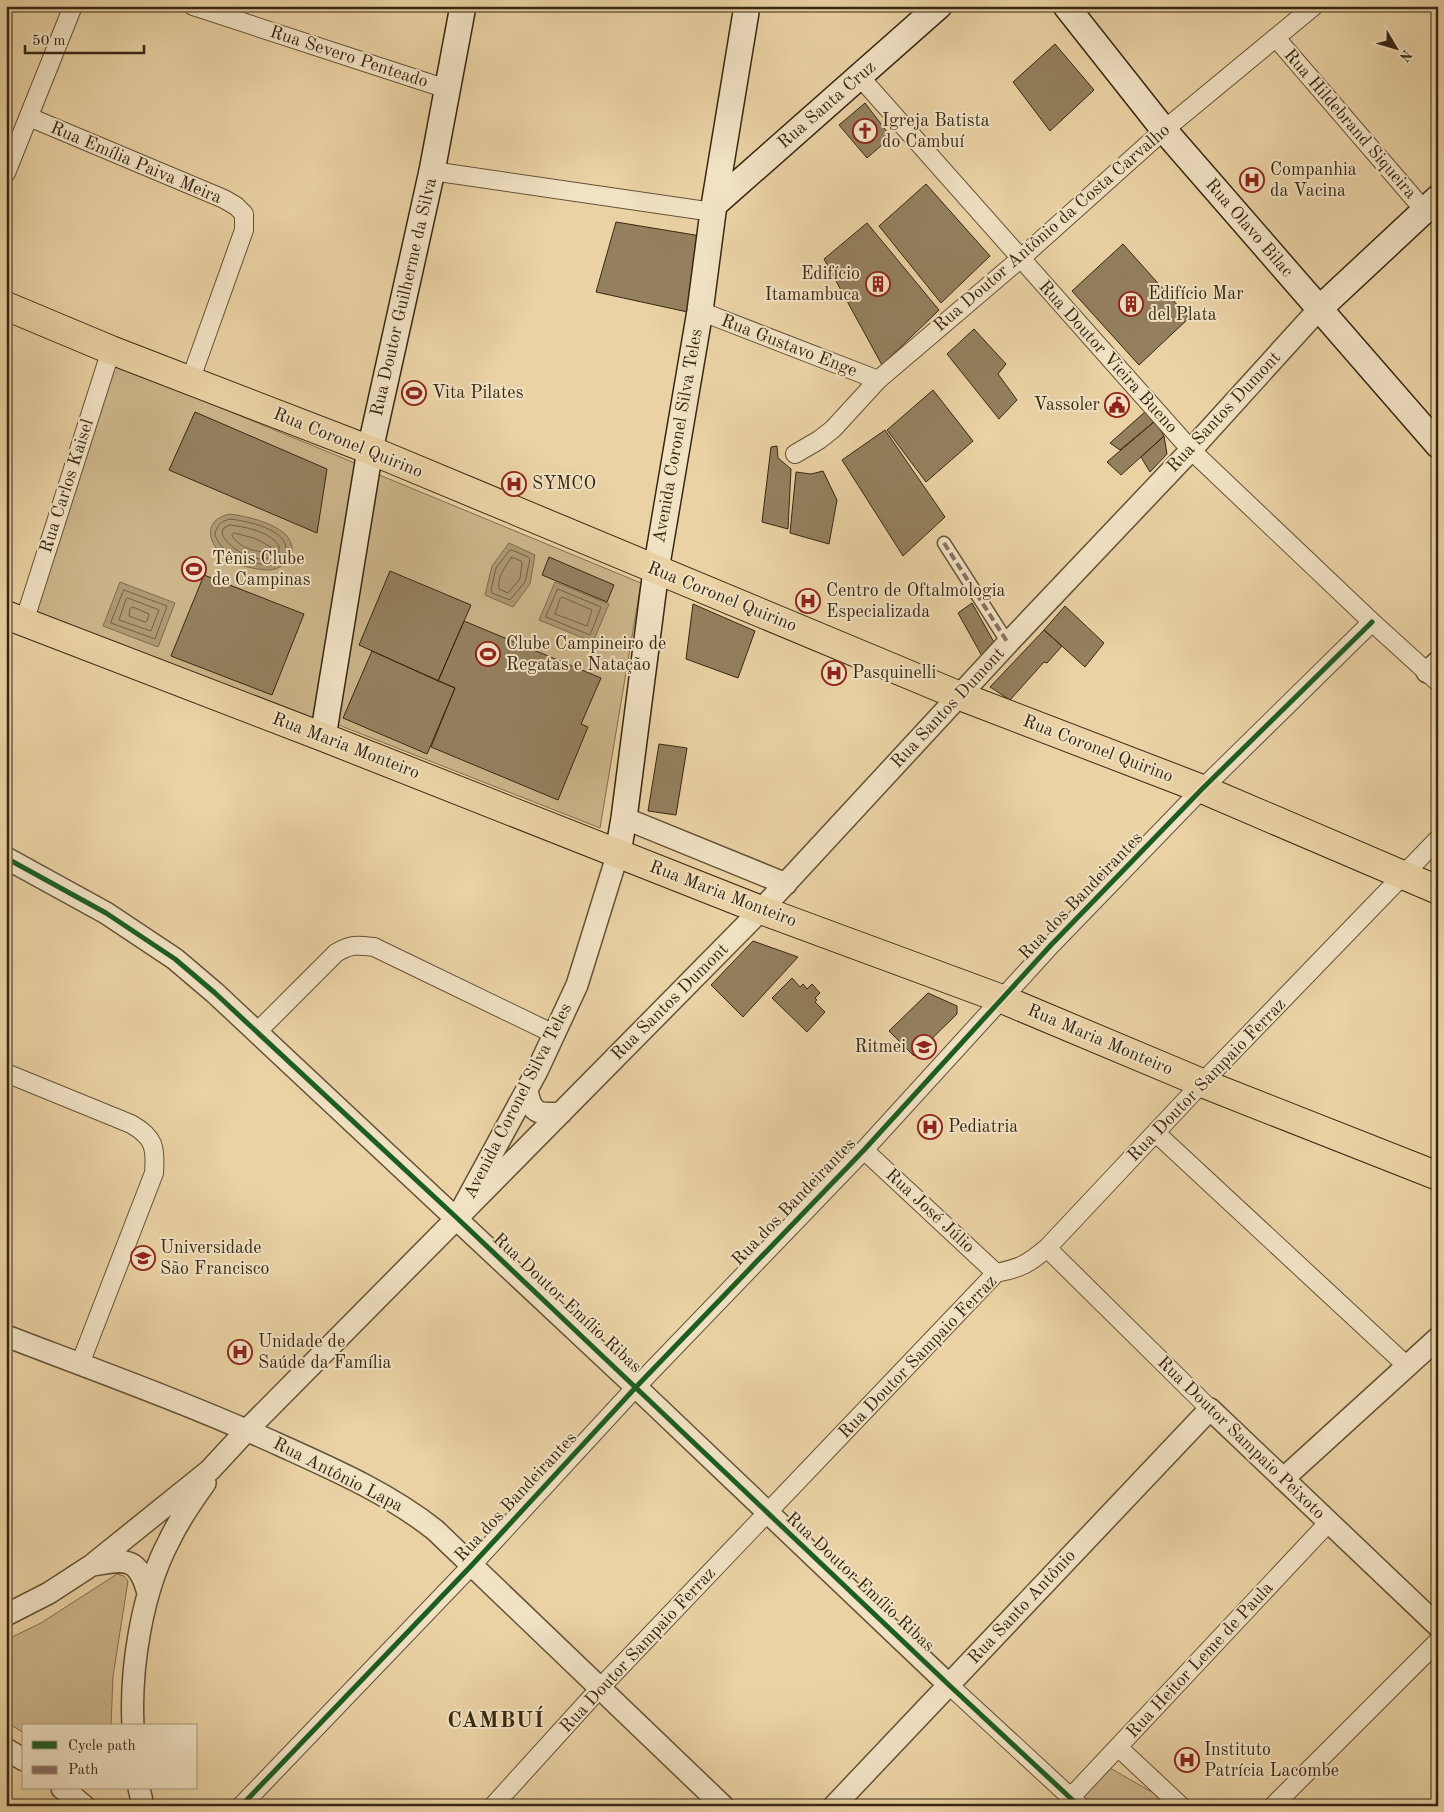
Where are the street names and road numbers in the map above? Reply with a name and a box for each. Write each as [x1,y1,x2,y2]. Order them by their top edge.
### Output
street label: Rua Severo Penteado [268,23,430,91]
street label: Rua Hildebrand Siqueira [1280,46,1420,202]
street label: Rua Santa Cruz [775,58,879,152]
street label: Rua Emília Paiva Meira [48,119,224,207]
street label: Rua Doutor Antônio da Costa Carvalho [931,121,1173,335]
street label: Rua Olavo Bilac [1202,175,1296,281]
street label: Rua Doutor Guilherme da Silva [368,176,440,418]
street label: Rua Doutor Vieira Bueno [1035,277,1181,437]
street label: Rua Gustavo Enge [718,312,860,380]
street label: Avenida Coronel Silva Teles [650,327,706,545]
street label: Rua Santos Dumont [1164,348,1284,476]
street label: Rua Coronel Quirino [271,405,425,481]
street label: Rua Carlos Kaisel [37,417,97,555]
street label: Rua Coronel Quirino [645,559,799,635]
street label: Rua Santos Dumont [888,644,1008,772]
street label: Rua Maria Monteiro [270,710,422,782]
street label: Rua Coronel Quirino [1020,712,1176,786]
street label: Rua dos Bandeirantes [1016,829,1146,963]
street label: Rua Maria Monteiro [647,858,799,930]
street label: Rua Santos Dumont [608,940,732,1064]
street label: Rua Doutor Sampaio Ferraz [1125,995,1289,1165]
street label: Avenida Coronel Silva Teles [461,1000,575,1202]
street label: Rua Maria Monteiro [1025,1001,1175,1079]
street label: Rua dos Bandeirantes [729,1135,859,1269]
street label: Rua José Júlio [882,1165,978,1257]
street label: Rua Doutor Emílio Ribas [489,1230,645,1376]
street label: Rua Doutor Sampaio Ferraz [836,1272,1000,1442]
street label: Rua Doutor Sampaio Peixoto [1154,1353,1328,1523]
street label: Rua dos Bandeirantes [452,1429,581,1565]
street label: Rua Antônio Lapa [270,1435,406,1515]
street label: Rua Doutor Emílio Ribas [782,1509,938,1655]
street label: Rua Santo Antônio [965,1546,1079,1668]
street label: Rua Doutor Sampaio Ferraz [557,1564,719,1736]
street label: Rua Heitor Leme de Paula [1123,1579,1277,1741]

